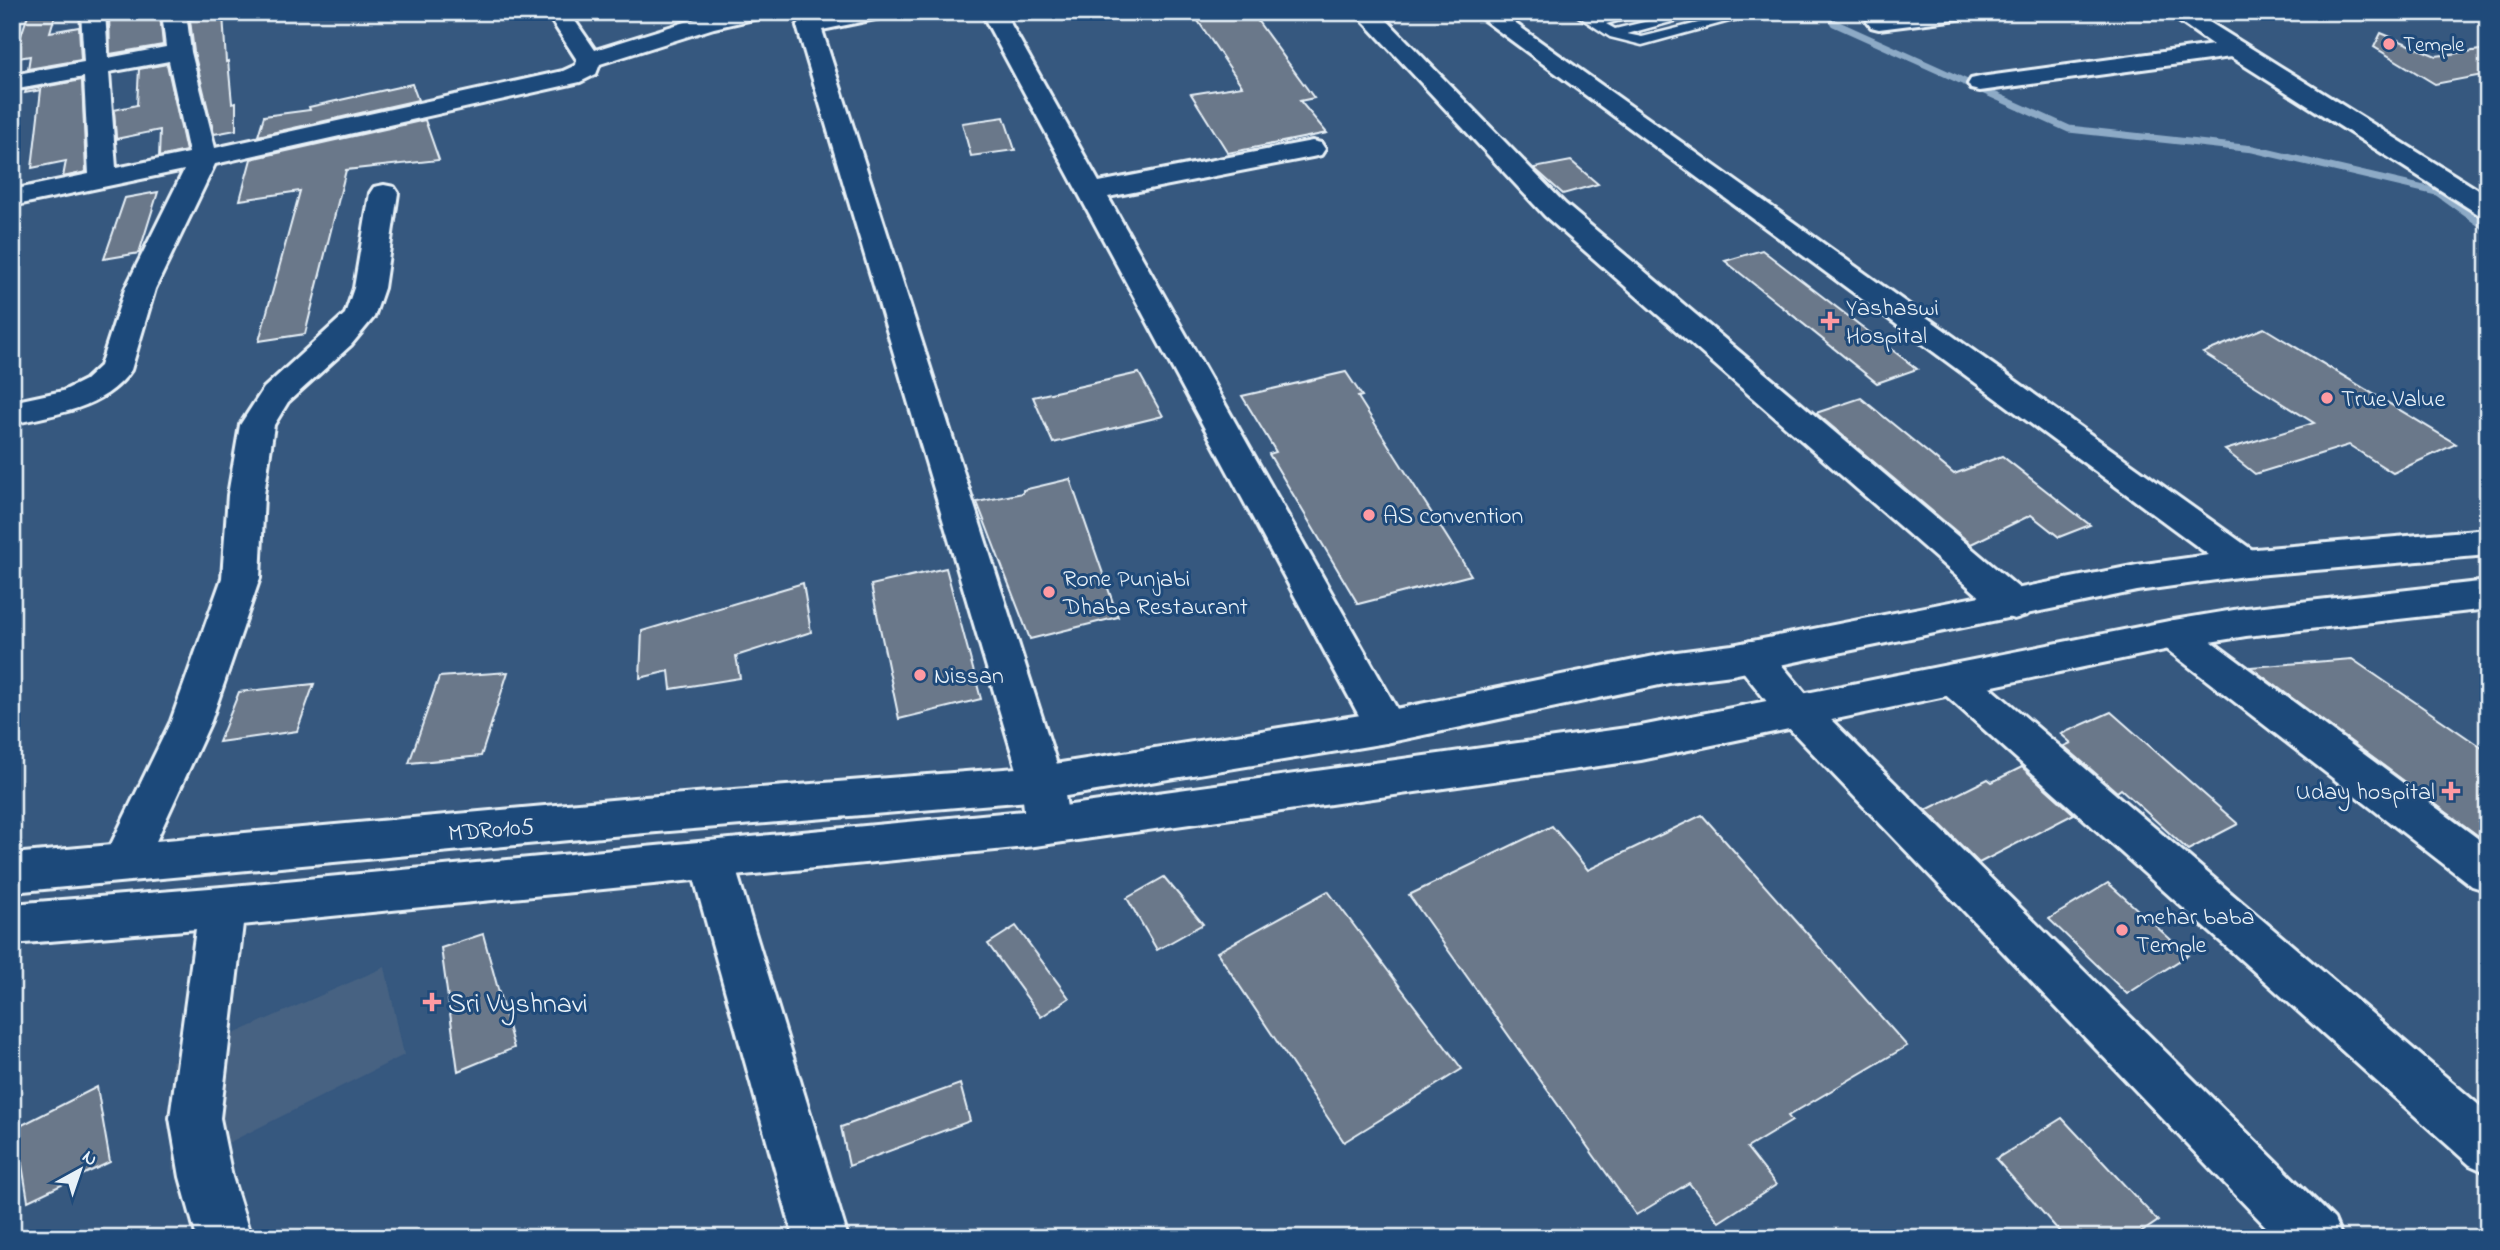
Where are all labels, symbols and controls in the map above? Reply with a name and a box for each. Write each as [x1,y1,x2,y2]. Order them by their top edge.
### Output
place label: Temple [2403,31,2465,61]
marker: Temple [2381,36,2397,52]
place label: Yashaswi Hospital [1846,292,1939,355]
marker: Yashaswi Hospital [1820,311,1840,331]
place label: True Value [2341,383,2446,418]
marker: True Value [2319,390,2335,406]
place label: AS convention [1383,500,1523,535]
marker: AS convention [1361,507,1377,523]
place label: Rone Punjabi Dhaba Restaurant [1062,563,1248,626]
marker: Rone Punjabi Dhaba Restaurant [1041,584,1057,600]
place label: Nissan [934,660,1004,695]
marker: Nissan [912,667,928,683]
place label: Uday hospital [2296,776,2435,812]
marker: Uday hospital [2441,781,2461,801]
street label: MDR0105 [447,810,536,853]
place label: mehar baba Temple [2136,901,2254,964]
marker: mehar baba Temple [2114,922,2130,938]
place label: Sri Vyshnavi [448,985,588,1026]
marker: Sri Vyshnavi [422,992,442,1012]
north arrow [46,1134,116,1204]
text: N [76,1144,103,1173]

